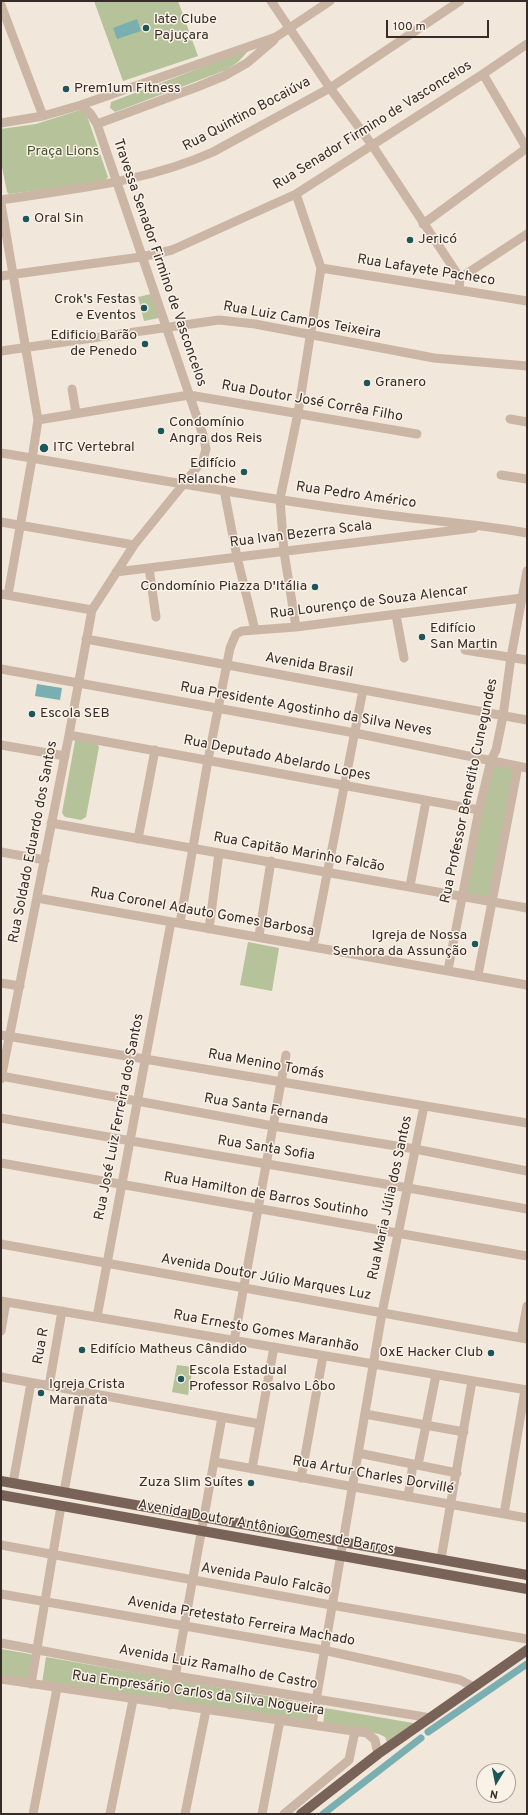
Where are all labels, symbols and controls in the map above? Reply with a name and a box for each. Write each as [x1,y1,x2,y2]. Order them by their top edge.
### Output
place label: Iate Clube Pajuçara [154,12,217,44]
scale bar [388,12,491,38]
text: 100 m [393,19,426,35]
marker: Iate Clube Pajuçara [141,23,151,33]
street label: Rua Senador Firmino de Vasconcelos [271,58,475,194]
street label: Rua Quintino Bocaiúva [180,74,314,156]
place label: Prem1um Fitness [74,81,181,97]
marker: Prem1um Fitness [61,84,71,94]
street label: Travessa Senador Firmino de Vasconcelos [109,137,209,389]
park label: Praça Lions [27,144,99,160]
place label: Oral Sin [34,211,84,227]
marker: Oral Sin [21,214,31,224]
place label: Jericó [418,232,457,248]
marker: Jericó [405,235,415,245]
street label: Rua Lafayete Pacheco [356,252,496,290]
place label: Crok's Festas e Eventos [54,292,136,324]
street label: Rua Luiz Campos Teixeira [222,299,382,343]
marker: Crok's Festas e Eventos [139,303,149,313]
place label: Edificio Barão de Penedo [51,328,137,360]
marker: Edificio Barão de Penedo [140,339,150,349]
place label: Granero [375,375,426,391]
street label: Rua Doutor José Corrêa Filho [220,378,404,426]
marker: Granero [362,378,372,388]
place label: Condomínio Angra dos Reis [169,415,262,448]
marker: Condomínio Angra dos Reis [156,426,166,436]
place label: ITC Vertebral [53,440,135,456]
marker: ITC Vertebral [38,442,50,454]
place label: Edifício Relanche [178,456,236,488]
marker: Edifício Relanche [239,467,249,477]
street label: Rua Pedro Américo [295,479,417,513]
street label: Rua Ivan Bezerra Scala [229,518,373,552]
place label: Condomínio Piazza D'Itália [140,579,307,595]
marker: Condomínio Piazza D'Itália [310,582,320,592]
street label: Rua Lourenço de Souza Alencar [269,583,469,623]
place label: Edifício San Martin [430,621,498,654]
marker: Edifício San Martin [417,632,427,642]
street label: Avenida Brasil [264,650,354,682]
street label: Rua Professor Benedito Cunegundes [438,677,502,905]
street label: Rua Presidente Agostinho da Silva Neves [179,680,433,740]
place label: Escola SEB [40,706,110,722]
marker: Escola SEB [27,709,37,719]
street label: Rua Deputado Abelardo Lopes [182,733,372,785]
street label: Rua Soldado Eduardo dos Santos [6,740,62,944]
street label: Rua Capitão Marinho Falcão [212,830,386,876]
street label: Rua Coronel Adauto Gomes Barbosa [89,885,315,941]
place label: Igreja de Nossa Senhora da Assunção [333,928,467,960]
marker: Igreja de Nossa Senhora da Assunção [470,939,480,949]
street label: Rua José Luiz Ferreira dos Santos [92,1012,148,1222]
street label: Rua Menino Tomás [207,1047,325,1083]
street label: Rua Santa Fernanda [203,1091,329,1129]
street label: Rua Maria Júlia dos Santos [365,1114,417,1282]
street label: Rua Santa Sofia [216,1133,316,1165]
street label: Rua Hamilton de Barros Soutinho [162,1170,370,1222]
street label: Avenida Doutor Júlio Marques Luz [160,1251,372,1305]
street label: Rua Ernesto Gomes Maranhão [172,1307,360,1357]
street label: Rua R [31,1326,53,1366]
place label: Edifício Matheus Cândido [90,1342,247,1358]
marker: Edifício Matheus Cândido [77,1345,87,1355]
place label: 0xE Hacker Club [379,1345,483,1361]
marker: 0xE Hacker Club [486,1348,496,1358]
place label: Escola Estadual Professor Rosalvo Lôbo [189,1363,336,1396]
marker: Escola Estadual Professor Rosalvo Lôbo [176,1374,186,1384]
place label: Igreja Crista Maranata [49,1377,125,1410]
marker: Igreja Crista Maranata [36,1388,46,1398]
street label: Rua Artur Charles Dorvillé [291,1454,455,1498]
place label: Zuza Slim Suítes [139,1475,243,1491]
marker: Zuza Slim Suítes [246,1478,256,1488]
street label: Avenida Doutor Antônio Gomes de Barros [137,1497,395,1559]
street label: Avenida Paulo Falcão [200,1560,332,1600]
street label: Avenida Pretestato Ferreira Machado [126,1594,356,1650]
street label: Avenida Luiz Ramalho de Castro [117,1642,319,1694]
street label: Rua Empresário Carlos da Silva Nogueira [71,1668,325,1720]
north arrow [476,1763,516,1803]
text: N [489,1786,499,1801]

